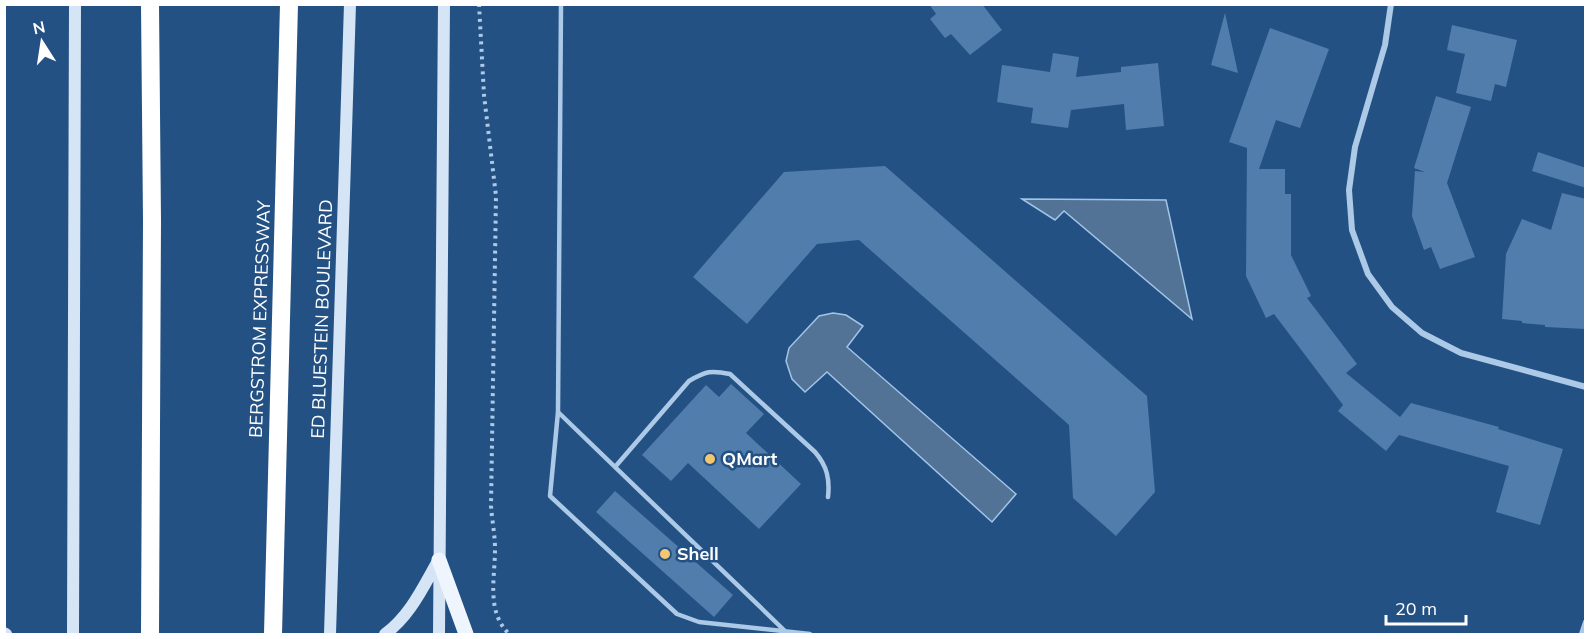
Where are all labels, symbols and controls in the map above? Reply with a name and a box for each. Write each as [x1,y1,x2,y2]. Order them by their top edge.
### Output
north arrow [12,12,72,72]
text: N [31,16,47,38]
street label: BERGSTROM EXPRESSWAY [244,199,275,438]
street label: ED BLUESTEIN BOULEVARD [306,199,337,439]
place label: QMart [722,447,778,470]
marker: QMart [703,452,717,466]
place label: Shell [677,542,719,565]
marker: Shell [658,547,672,561]
scale bar [1386,588,1466,626]
text: 20 m [1395,597,1437,620]

